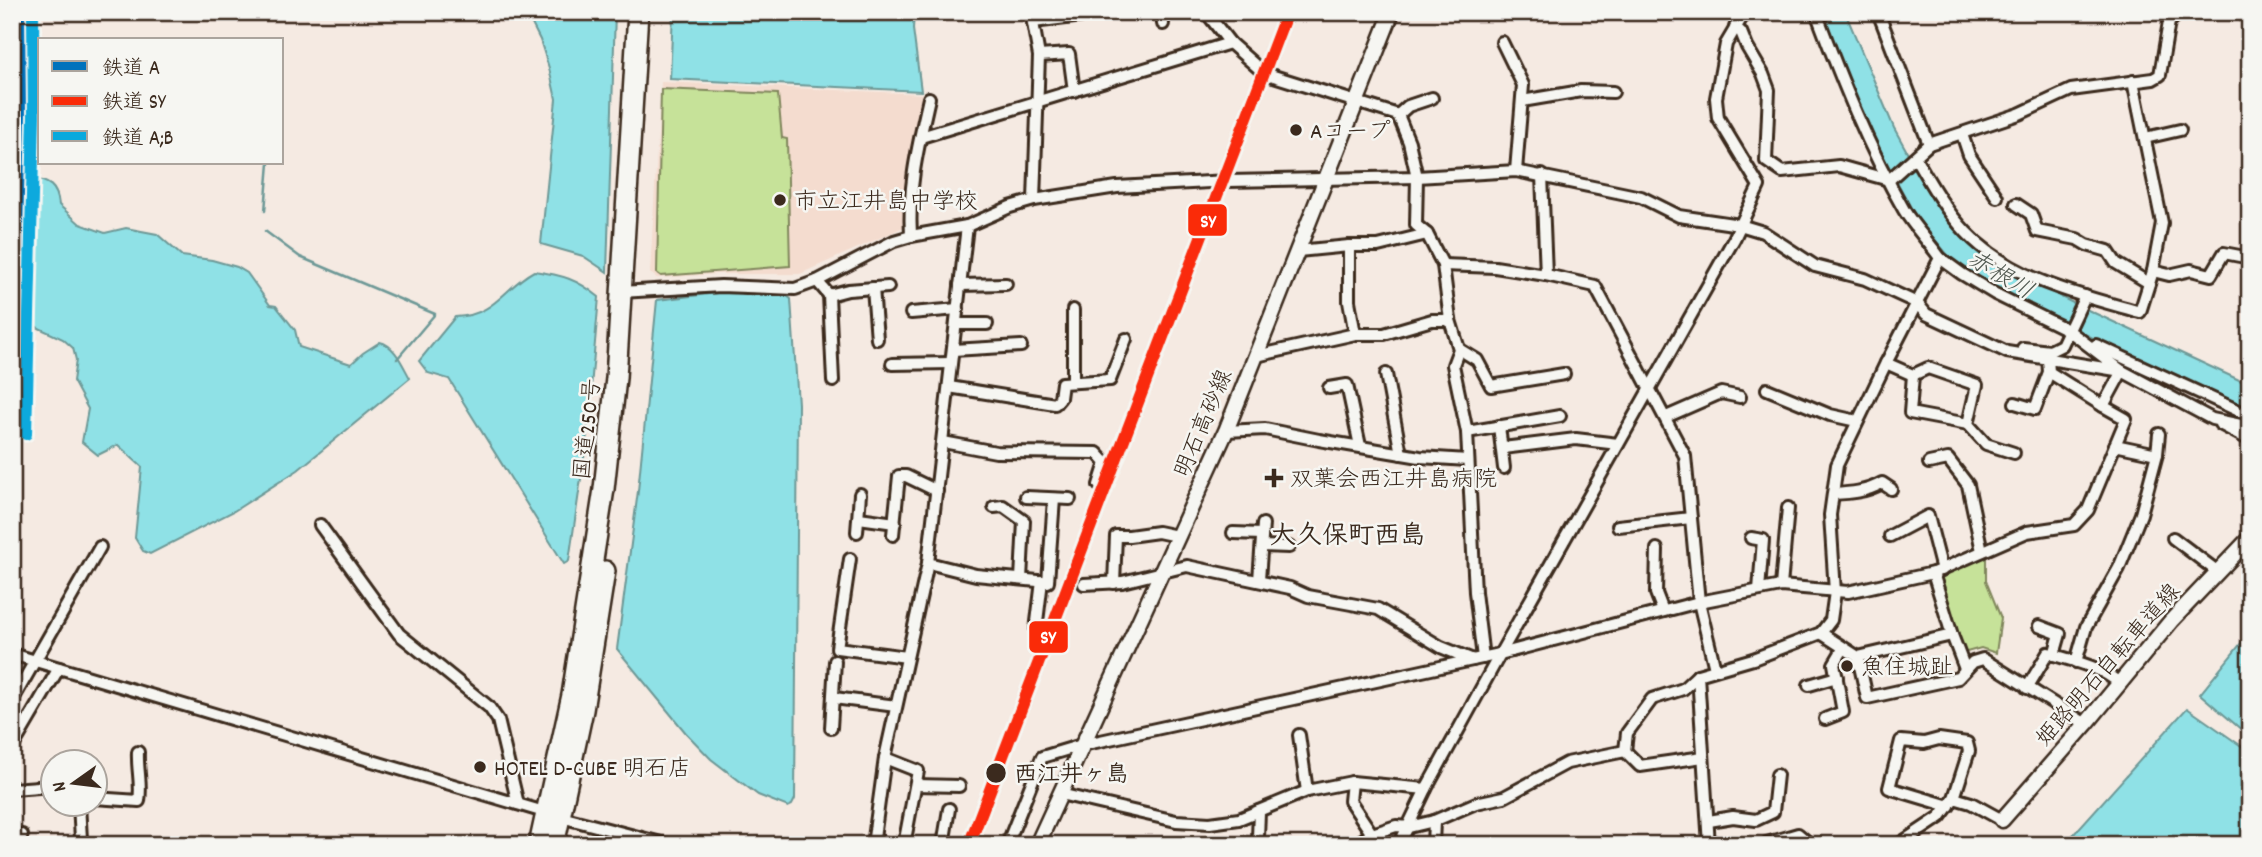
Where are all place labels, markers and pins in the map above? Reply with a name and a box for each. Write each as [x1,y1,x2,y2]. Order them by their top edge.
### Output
place label: Aコープ [1310,117,1391,150]
marker: Aコープ [1288,122,1304,138]
place label: 市立江井島中学校 [794,187,978,220]
marker: 市立江井島中学校 [772,192,788,208]
place label: 双葉会西江井島病院 [1290,465,1497,498]
marker: 双葉会西江井島病院 [1264,468,1284,488]
place label: 魚住城趾 [1861,653,1953,686]
marker: 魚住城趾 [1839,658,1855,674]
place label: HOTEL D-CUBE 明石店 [494,754,691,787]
marker: HOTEL D-CUBE 明石店 [472,759,488,775]
place label: 西江井ヶ島 [1014,760,1129,793]
marker: 西江井ヶ島 [984,761,1008,785]

